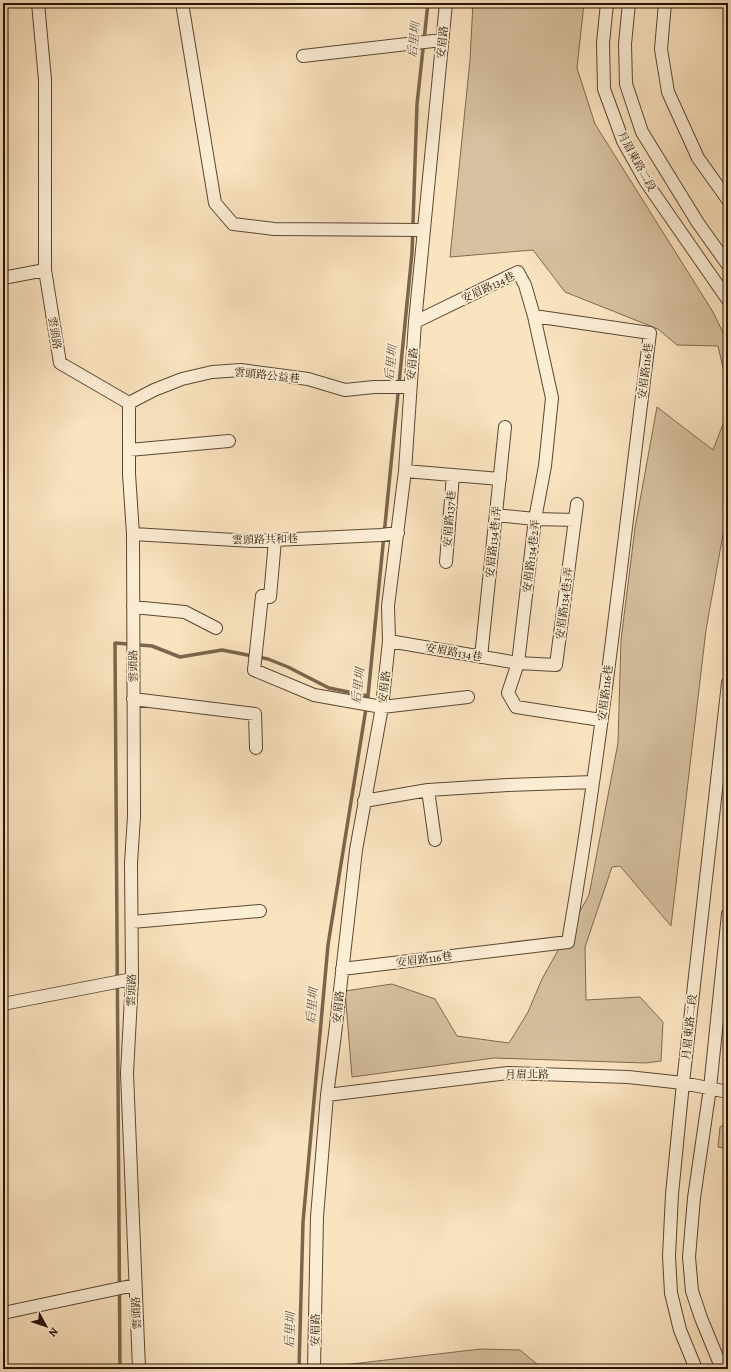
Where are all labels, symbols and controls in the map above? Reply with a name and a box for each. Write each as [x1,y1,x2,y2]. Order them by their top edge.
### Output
water label: 后里圳 [404,19,424,59]
street label: 安眉路 [433,25,452,59]
street label: 月眉東路二段 [614,129,659,194]
street label: 安眉路134巷 [459,269,517,306]
street label: 雲頭路 [45,316,64,351]
water label: 后里圳 [381,342,401,382]
street label: 安眉路116巷 [635,342,656,400]
street label: 安眉路 [404,347,421,381]
street label: 雲頭路公益巷 [233,365,301,386]
street label: 安眉路137巷 [440,490,459,548]
street label: 安眉路134巷1弄 [482,505,505,579]
street label: 安眉路134巷2弄 [520,519,543,593]
street label: 雲頭路共和巷 [232,531,298,548]
street label: 安眉路134巷3弄 [553,566,576,640]
street label: 安眉路134巷 [424,640,483,665]
street label: 雲頭路 [126,649,141,683]
street label: 安眉路116巷 [595,664,616,722]
water label: 后里圳 [348,665,368,705]
street label: 安眉路 [375,670,394,704]
street label: 安眉路116巷 [395,949,453,970]
street label: 雲頭路 [123,973,140,1007]
water label: 后里圳 [302,985,322,1025]
street label: 安眉路 [329,990,348,1024]
street label: 月眉東路二段 [679,993,700,1061]
street label: 月眉北路 [505,1067,549,1082]
street label: 雲頭路 [128,1296,145,1330]
north arrow [26,1306,66,1346]
water label: 后里圳 [281,1310,299,1348]
street label: 安眉路 [308,1313,323,1347]
text: N [45,1324,62,1340]

